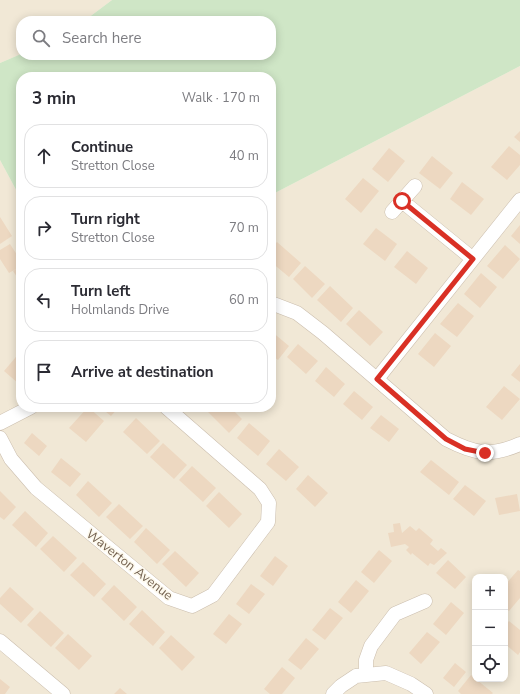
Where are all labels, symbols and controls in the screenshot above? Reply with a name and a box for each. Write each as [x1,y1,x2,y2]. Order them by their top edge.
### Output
search box [16,16,276,60]
icon: search [30,27,52,49]
text: Search here [62,28,142,48]
text: 3 min [32,87,76,110]
text: Walk · 170 m [182,89,260,107]
text: Continue [71,137,133,157]
icon: ahead [33,145,55,167]
text: 40 m [229,147,259,165]
text: Stretton Close [71,157,155,175]
route start [393,192,411,210]
text: Turn right [71,209,140,229]
icon: right [33,217,55,239]
text: 70 m [229,219,259,237]
text: Stretton Close [71,229,155,247]
text: Turn left [71,281,130,301]
icon: left [33,289,55,311]
text: 60 m [229,291,259,309]
text: Holmlands Drive [71,301,169,319]
icon: arrive [33,361,55,383]
text: Arrive at destination [71,362,214,382]
route end [476,444,494,462]
street label: Waverton Avenue [82,525,177,604]
map controls [472,574,508,682]
button: + [472,574,508,610]
button: − [472,610,508,646]
button: locate [472,646,508,682]

